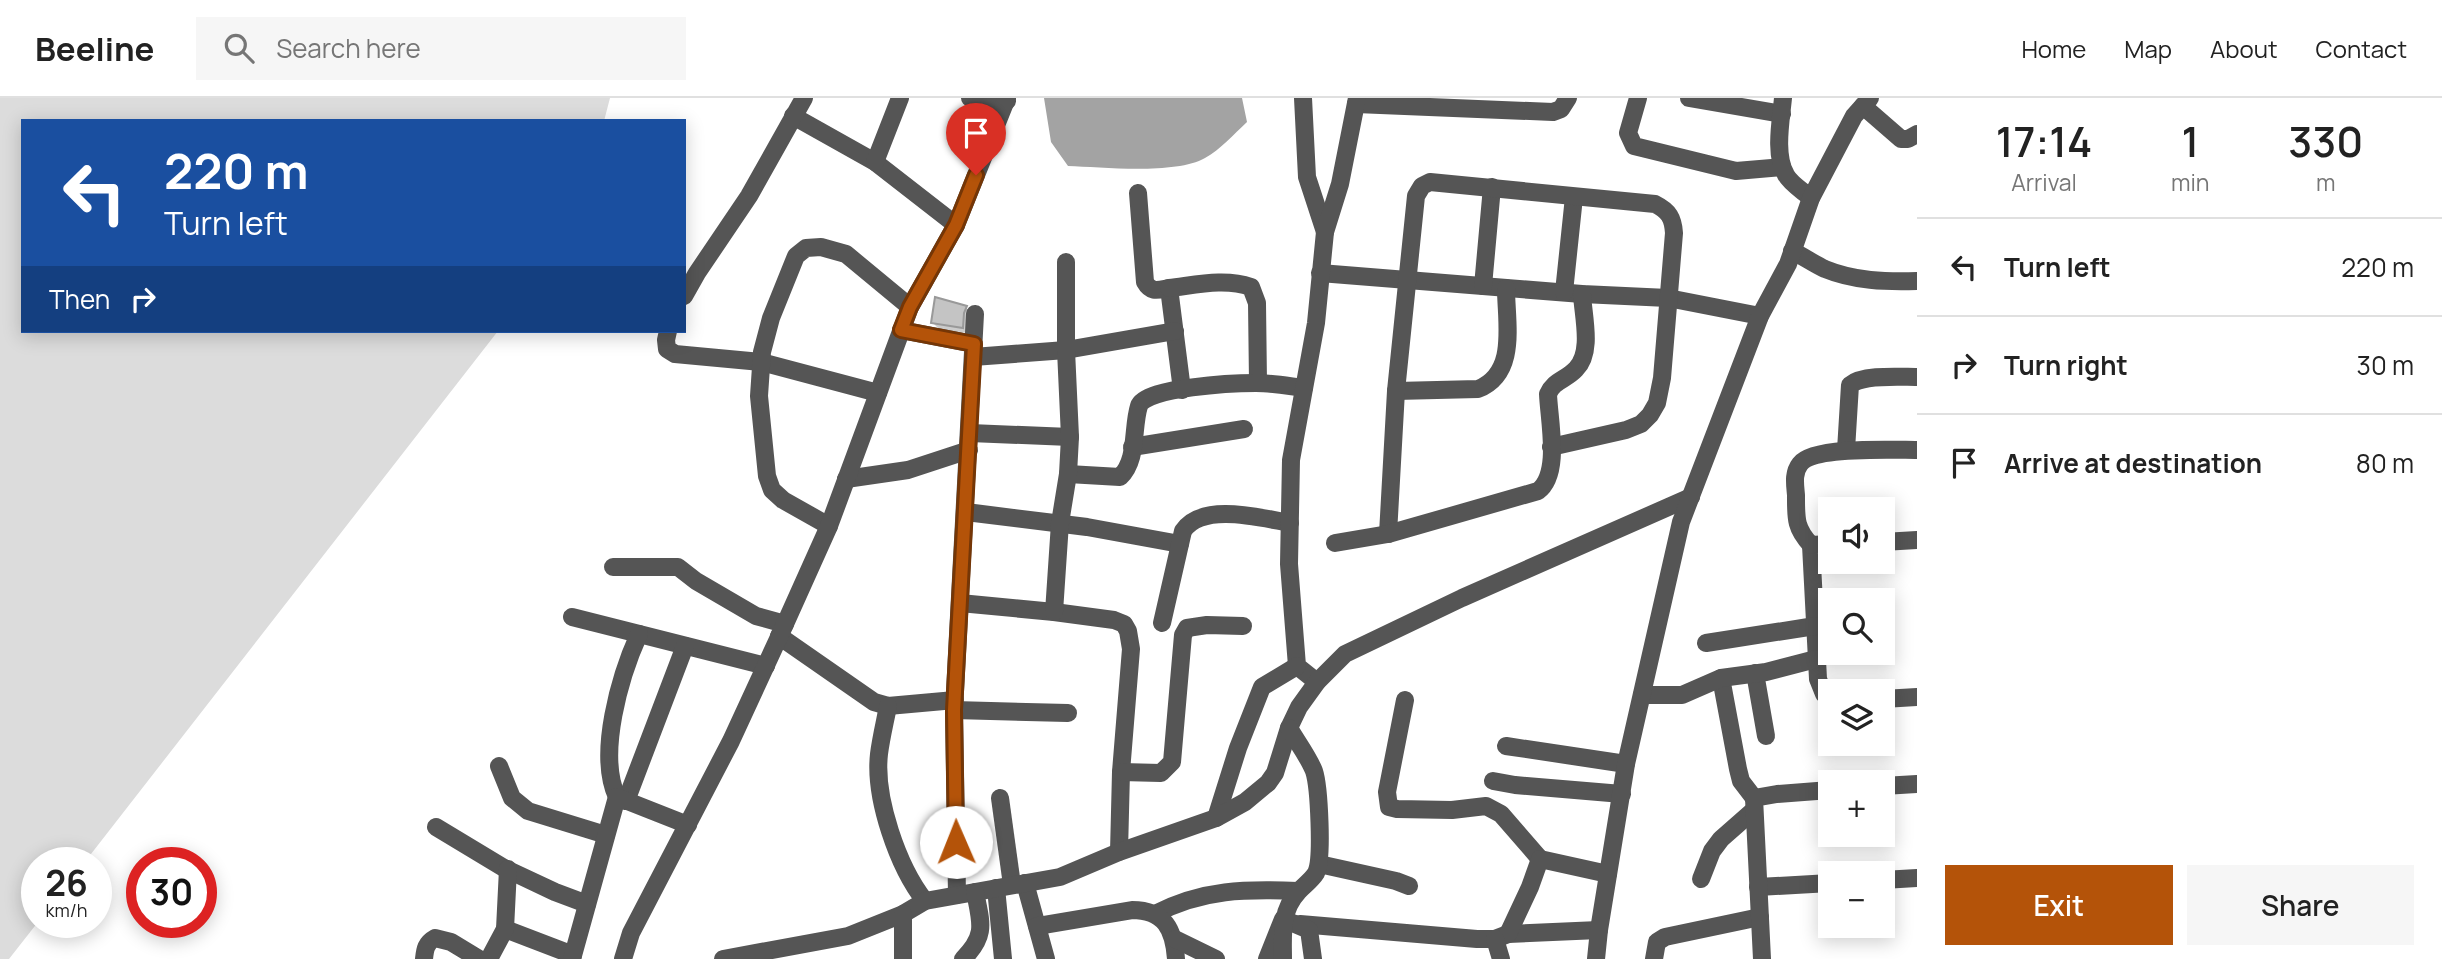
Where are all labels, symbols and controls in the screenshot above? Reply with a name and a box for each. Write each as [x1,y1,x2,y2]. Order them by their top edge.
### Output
search box [196,17,686,80]
text: Beeline [35,26,154,71]
icon: search [220,29,258,67]
text: Search here [276,30,421,66]
text: Home [2021,32,2086,65]
text: Map [2124,32,2172,65]
text: About [2210,32,2278,65]
text: Contact [2316,32,2407,65]
pin [946,103,1006,175]
text: 17:14 [1996,112,2092,170]
text: 1 [2181,112,2199,170]
text: 330 [2288,112,2363,170]
icon: arrive [957,114,995,152]
text: 220 m [164,137,308,204]
icon: left [49,147,140,238]
text: Arrival [2011,166,2077,198]
text: min [2171,166,2210,198]
text: m [2316,166,2336,198]
text: Turn left [164,201,288,245]
icon: left [1945,248,1983,286]
text: Turn left [2004,249,2111,285]
text: 220 m [2341,249,2414,285]
icon: right [124,280,162,318]
text: Then [49,281,110,317]
icon: right [1945,346,1983,384]
text: Turn right [2004,347,2128,383]
text: 30 m [2357,347,2414,383]
icon: arrive [1945,444,1983,482]
text: Arrive at destination [2004,445,2262,481]
text: 80 m [2356,445,2414,481]
map controls [1818,497,1895,938]
button: sound [1818,497,1895,574]
button: search [1818,588,1895,665]
button: layers [1818,679,1895,756]
button: + [1818,770,1895,847]
position arrow [919,805,993,879]
speed limit sign: 30 [126,847,217,938]
text: 26 [45,859,88,907]
button: − [1818,861,1895,938]
button: Exit [1945,865,2173,945]
button: Share [2187,865,2414,945]
text: km/h [46,898,87,922]

